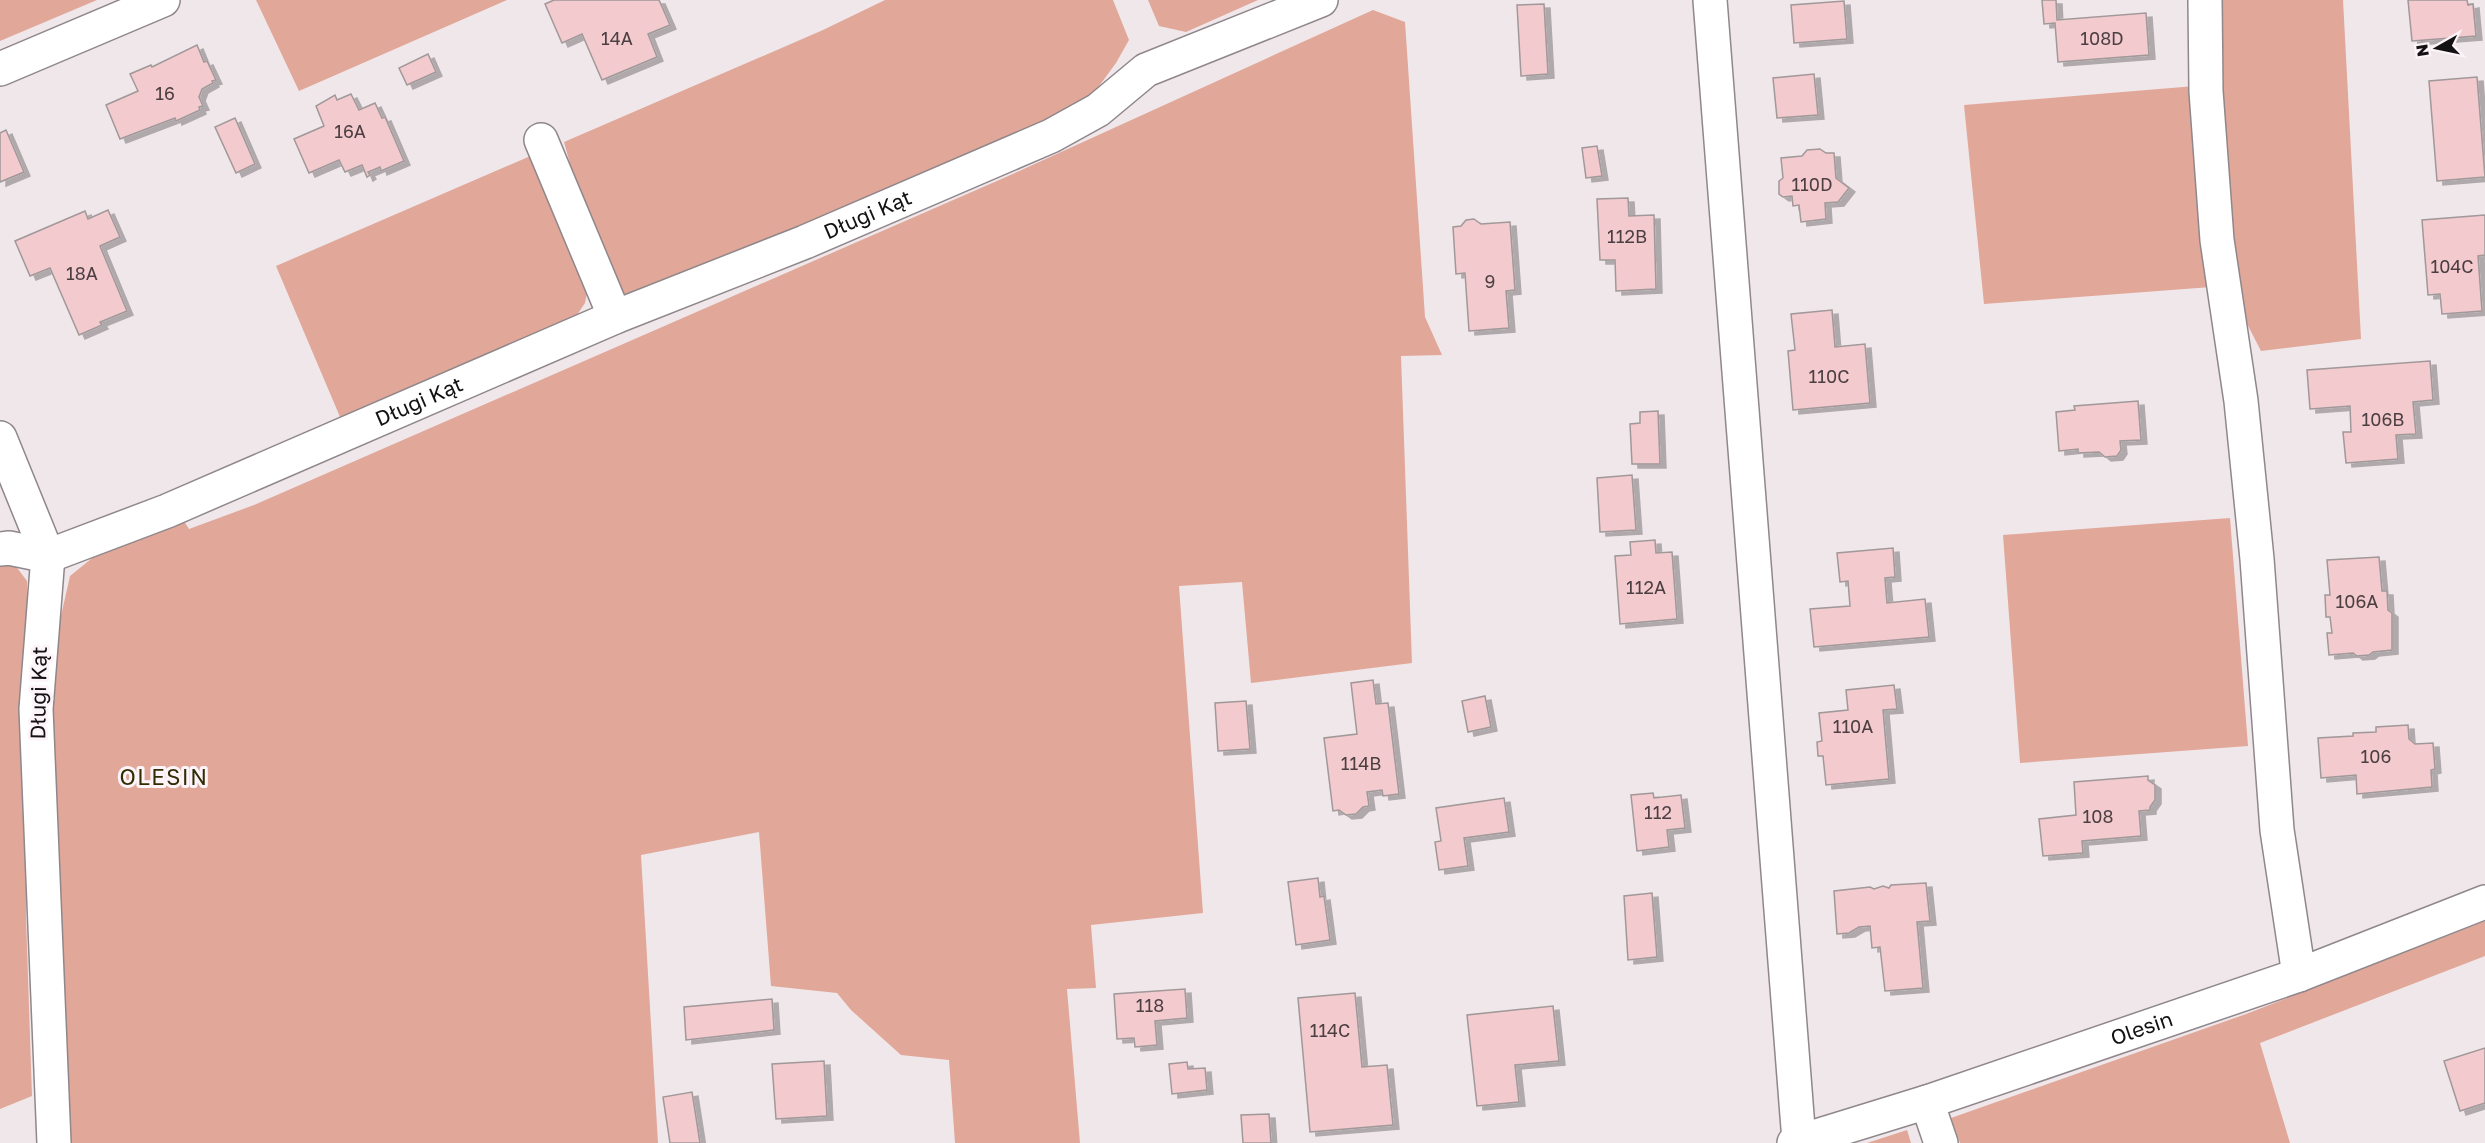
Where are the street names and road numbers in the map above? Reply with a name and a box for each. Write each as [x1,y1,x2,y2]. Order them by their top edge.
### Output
street label: Długi Kąt [820,184,915,244]
street label: Długi Kąt [371,370,467,431]
street label: Długi Kąt [24,646,52,740]
street label: Olesin [2107,1005,2176,1050]

